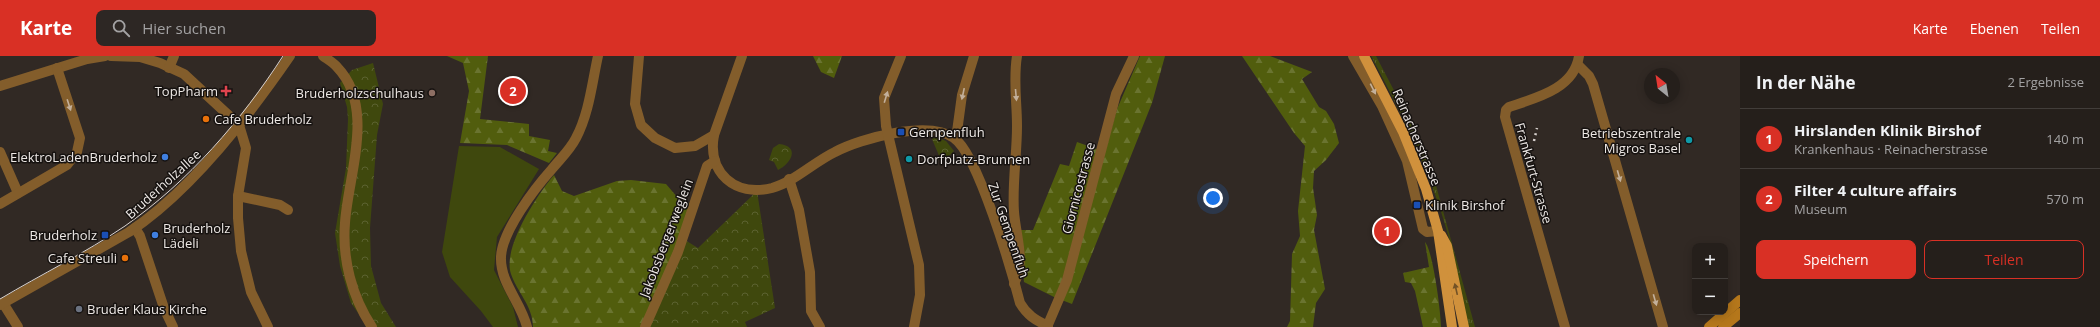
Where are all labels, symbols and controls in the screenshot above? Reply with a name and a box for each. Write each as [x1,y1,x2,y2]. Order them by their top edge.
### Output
search box [96,10,376,46]
text: Karte [20,15,72,41]
icon: search [110,17,132,39]
text: Hier suchen [142,18,226,38]
text: Karte [1913,19,1948,38]
text: Ebenen [1970,19,2019,38]
text: Teilen [2041,19,2080,38]
north arrow [1644,68,1680,104]
text: In der Nähe [1756,71,1855,94]
text: 2 Ergebnisse [2007,73,2084,91]
pin: 2 [500,76,526,106]
place label: TopPharm [155,82,218,100]
place label: Bruderholzschulhaus [296,84,424,102]
one-way arrow [1370,84,1376,95]
marker: TopPharm [221,86,231,96]
street label: Reinacherstrasse [1388,86,1446,188]
one-way arrow [960,87,966,100]
marker: Bruderholzschulhaus [427,88,437,98]
one-way arrow [1012,89,1019,101]
one-way arrow [883,90,889,102]
one-way arrow [66,99,72,111]
place label: Cafe Bruderholz [214,110,312,128]
marker: Cafe Bruderholz [201,114,211,124]
street label: Frankfurt-Strasse [1511,120,1557,226]
text: Hirslanden Klinik Birshof [1794,120,1981,140]
place label: Gempenfluh [909,123,985,141]
place label: Betriebszentrale Migros Basel [1582,124,1681,157]
marker: Gempenfluh [896,127,906,137]
text: 1 [1765,130,1773,148]
text: 140 m [2046,130,2084,148]
marker: Betriebszentrale Migros Basel [1684,135,1694,145]
street label: Giornicostrasse [1057,140,1099,236]
text: Krankenhaus · Reinacherstrasse [1794,140,1988,158]
street label: Bruderholzallee [121,145,205,223]
place label: ElektroLadenBruderholz [10,148,157,166]
place label: Dorfplatz-Brunnen [917,150,1030,168]
marker: ElektroLadenBruderholz [160,152,170,162]
marker: Dorfplatz-Brunnen [904,154,914,164]
one-way arrow [1616,170,1622,182]
street label: Jakobsbergerweglein [634,176,697,302]
street label: Zur Gempenfluh [984,180,1034,280]
text: Filter 4 culture affairs [1794,180,1957,200]
your location [1203,188,1223,208]
text: 2 [1765,190,1773,208]
text: 570 m [2046,190,2084,208]
place label: Klinik Birshof [1425,196,1505,214]
marker: Klinik Birshof [1412,200,1422,210]
text: Museum [1794,200,1847,218]
pin: 1 [1374,216,1400,246]
place label: Bruderholz Lädeli [163,219,230,252]
place label: Bruderholz [30,226,97,244]
marker: Bruderholz [100,230,110,240]
marker: Bruderholz Lädeli [150,230,160,240]
button: Speichern [1756,240,1916,279]
button: Teilen [1924,240,2084,279]
map controls [1692,243,1728,315]
button: + [1692,243,1728,279]
place label: Cafe Streuli [48,249,117,267]
marker: Cafe Streuli [120,253,130,263]
button: − [1692,279,1728,315]
one-way arrow [1453,283,1459,295]
one-way arrow [1652,295,1658,307]
place label: Bruder Klaus Kirche [87,300,207,318]
marker: Bruder Klaus Kirche [74,304,84,314]

